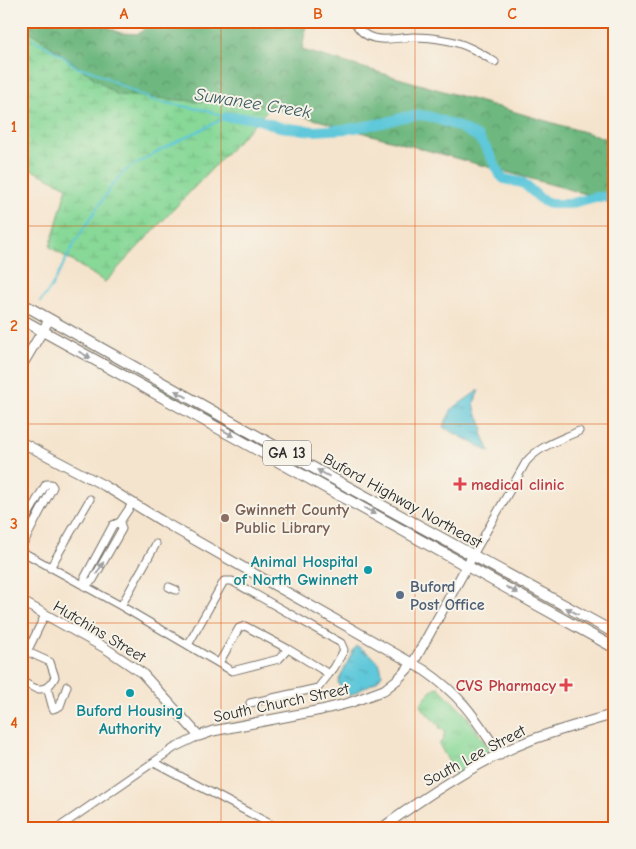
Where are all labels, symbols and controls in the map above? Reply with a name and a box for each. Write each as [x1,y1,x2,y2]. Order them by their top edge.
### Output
text: A [120,5,129,23]
text: B [313,5,323,23]
text: C [507,5,517,23]
water label: Suwanee Creek [193,84,313,123]
text: 1 [11,118,17,136]
text: 2 [10,317,18,335]
one-way arrow [78,351,93,359]
one-way arrow [174,389,187,398]
one-way arrow [220,429,235,437]
road number: GA 13 [263,440,311,466]
street label: Buford Highway Northeast [320,450,485,552]
one-way arrow [316,468,329,477]
place label: medical clinic [471,476,565,494]
marker: medical clinic [453,477,467,491]
place label: Gwinnett County Public Library [235,501,350,537]
one-way arrow [363,507,377,516]
marker: Gwinnett County Public Library [219,512,231,524]
text: 3 [10,515,18,533]
place label: Animal Hospital of North Gwinnett [234,553,359,589]
one-way arrow [96,561,104,575]
marker: Animal Hospital of North Gwinnett [362,564,374,576]
place label: Buford Post Office [410,578,485,614]
one-way arrow [505,586,520,594]
marker: Buford Post Office [394,589,406,601]
street label: Hutchins Street [50,597,149,667]
one-way arrow [566,606,579,615]
place label: CVS Pharmacy [456,677,557,695]
marker: CVS Pharmacy [560,679,572,691]
street label: South Church Street [212,680,351,726]
marker: Buford Housing Authority [124,687,136,699]
place label: Buford Housing Authority [76,702,184,738]
text: 4 [10,714,18,732]
street label: South Lee Street [420,721,529,790]

